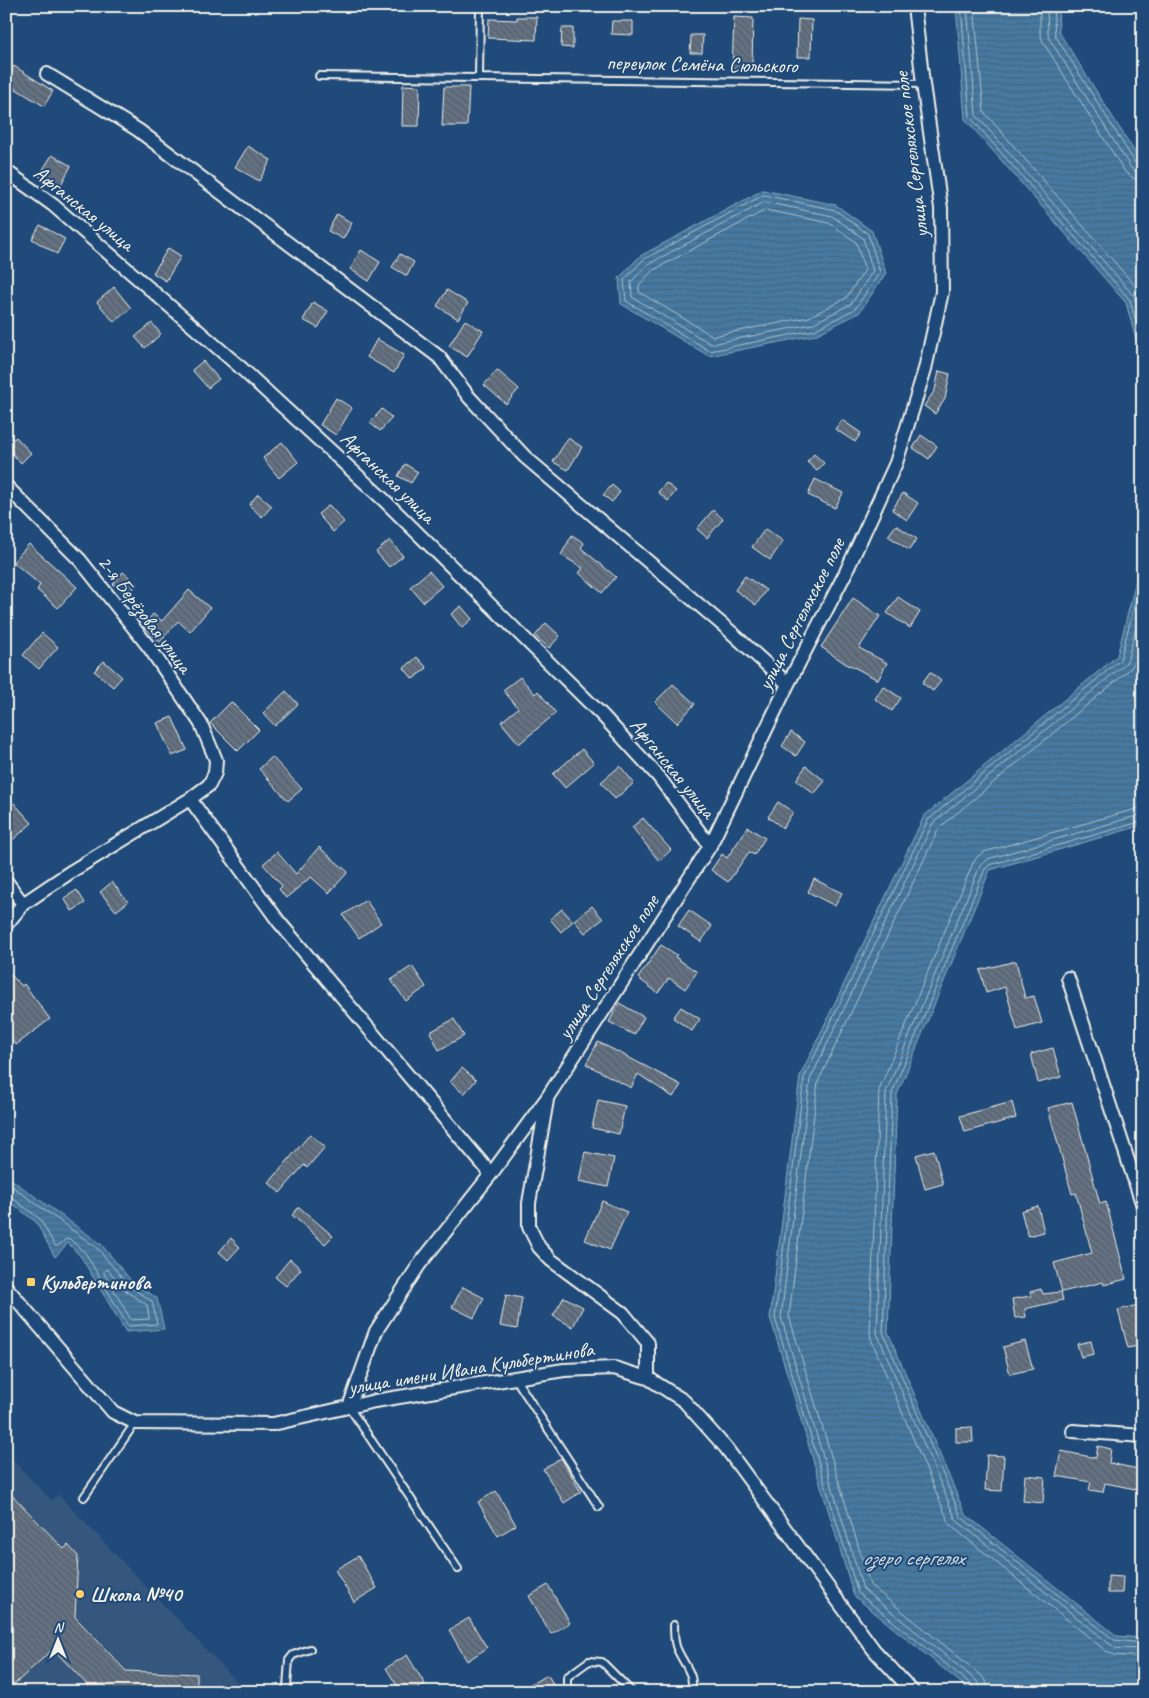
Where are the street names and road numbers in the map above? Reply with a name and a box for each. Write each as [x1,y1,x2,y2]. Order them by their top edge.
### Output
street label: переулок Семёна Сюльского [606,49,799,79]
street label: улица Сергеляхское поле [888,68,934,242]
street label: Афганская улица [28,160,141,258]
street label: Афганская улица [335,425,443,530]
street label: улица Сергеляхское поле [751,532,852,696]
street label: 2-я Берёзовая улица [91,550,199,681]
street label: Афганская улица [625,712,723,825]
street label: улица Сергеляхское поле [550,888,666,1046]
street label: улица имени Ивана Кульбертинова [344,1335,597,1401]

